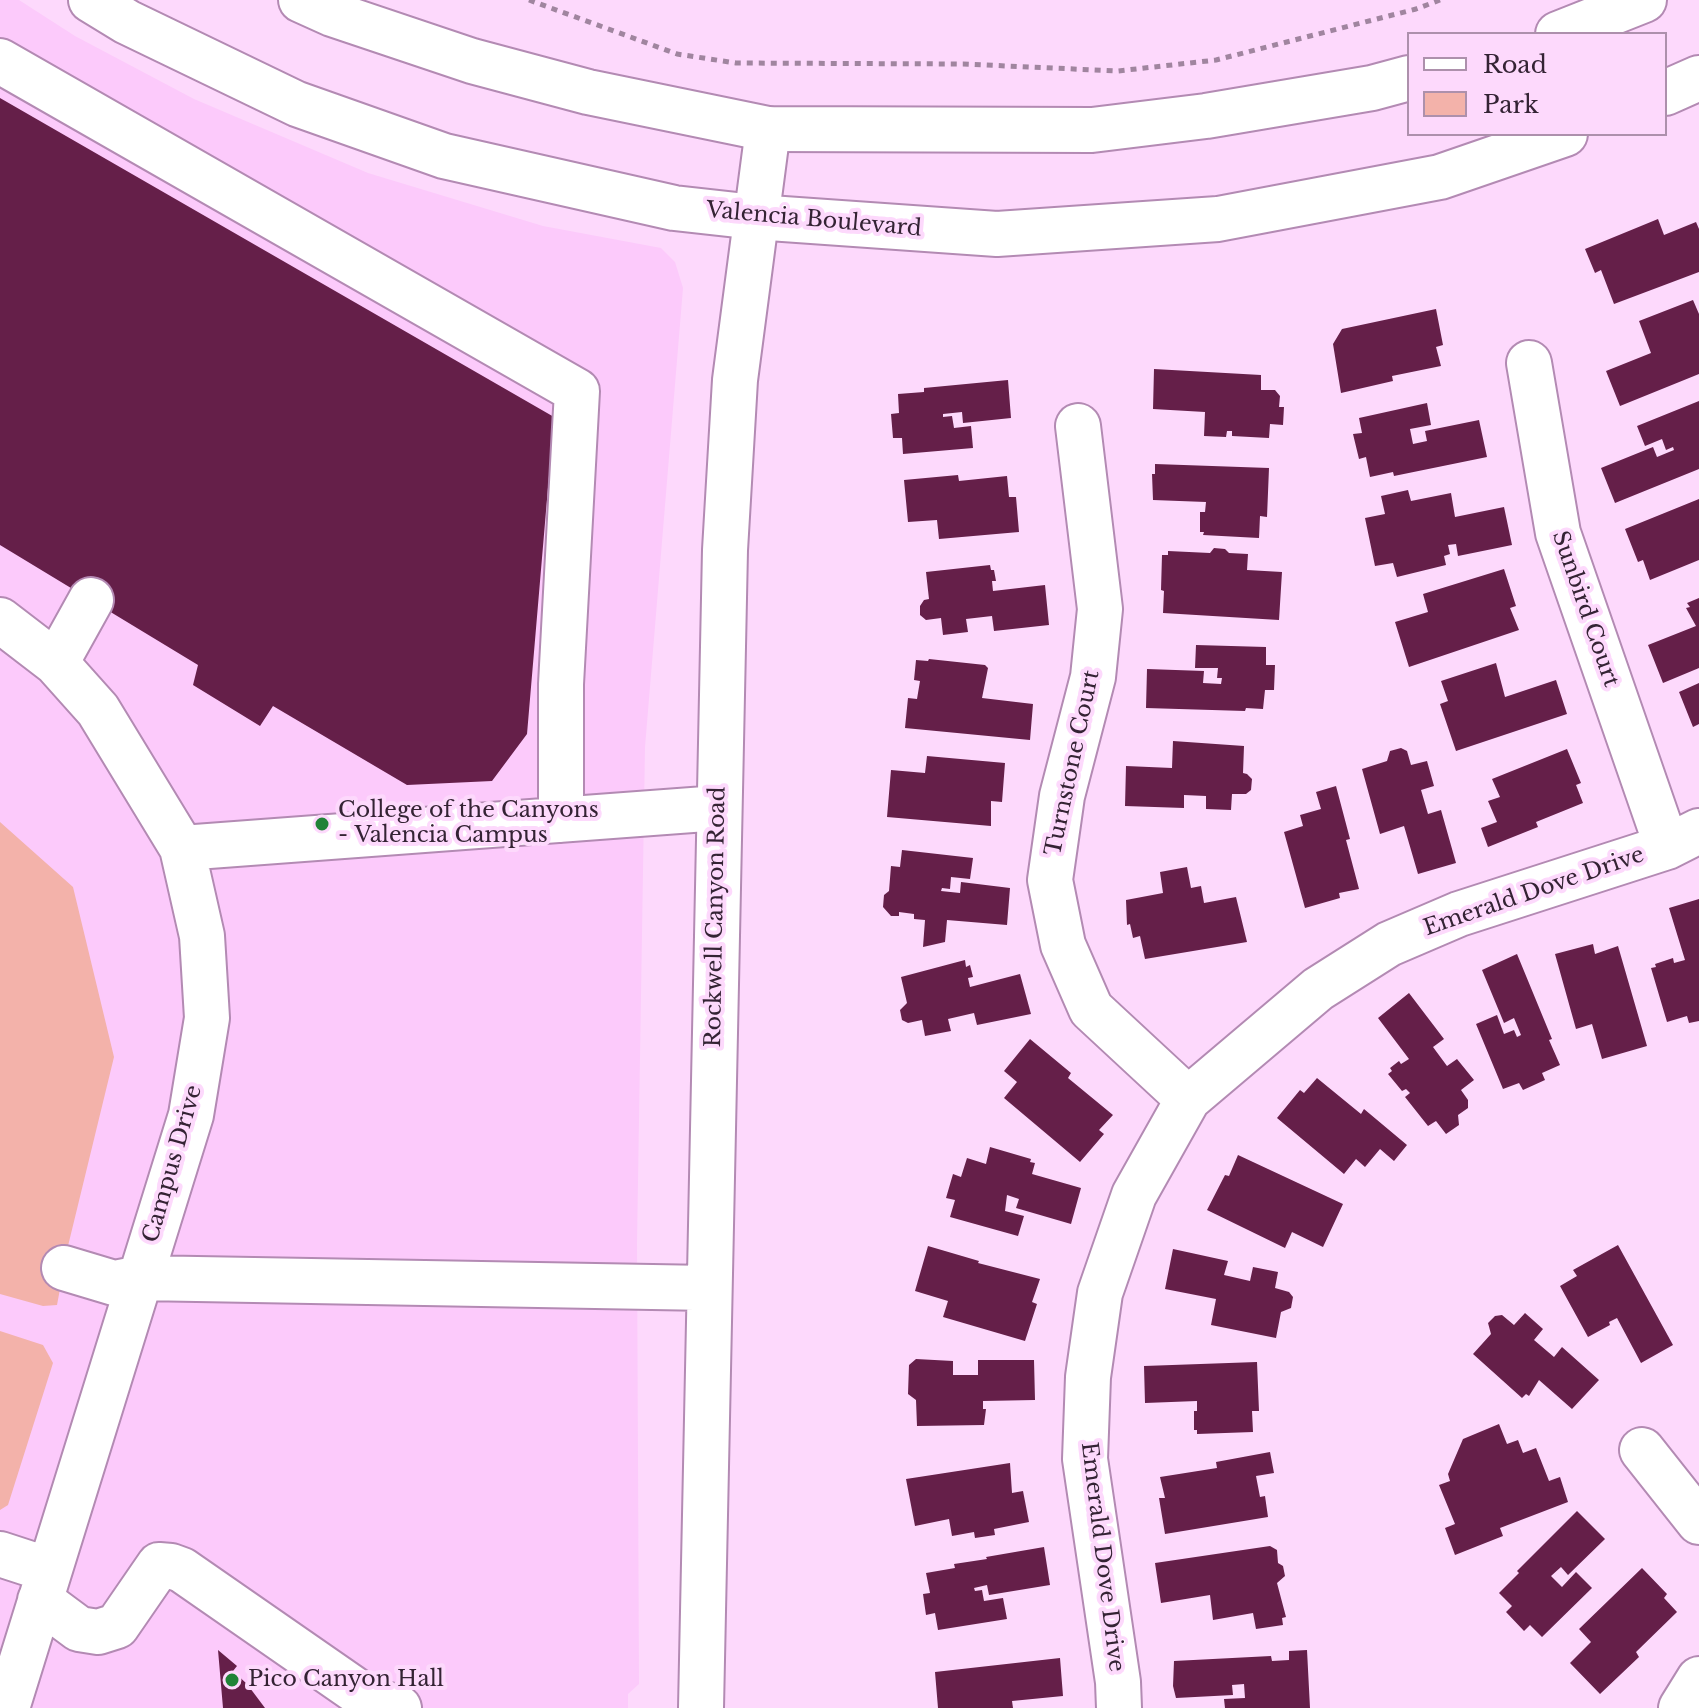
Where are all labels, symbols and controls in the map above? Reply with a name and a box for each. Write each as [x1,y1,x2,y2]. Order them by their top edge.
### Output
legend [1407,32,1667,136]
text: Road [1483,50,1547,79]
text: Park [1483,90,1539,119]
street label: Valencia Boulevard [705,197,923,243]
street label: Sunbird Court [1546,528,1624,690]
street label: Turnstone Court [1040,668,1106,858]
street label: Rockwell Canyon Road [701,786,731,1048]
place label: College of the Canyons - Valencia Campus [338,798,599,850]
marker: College of the Canyons - Valencia Campus [313,815,331,833]
street label: Emerald Dove Drive [1420,842,1648,942]
street label: Campus Drive [138,1082,208,1246]
street label: Emerald Dove Drive [1075,1441,1129,1673]
place label: Pico Canyon Hall [248,1667,444,1693]
marker: Pico Canyon Hall [223,1671,241,1689]

